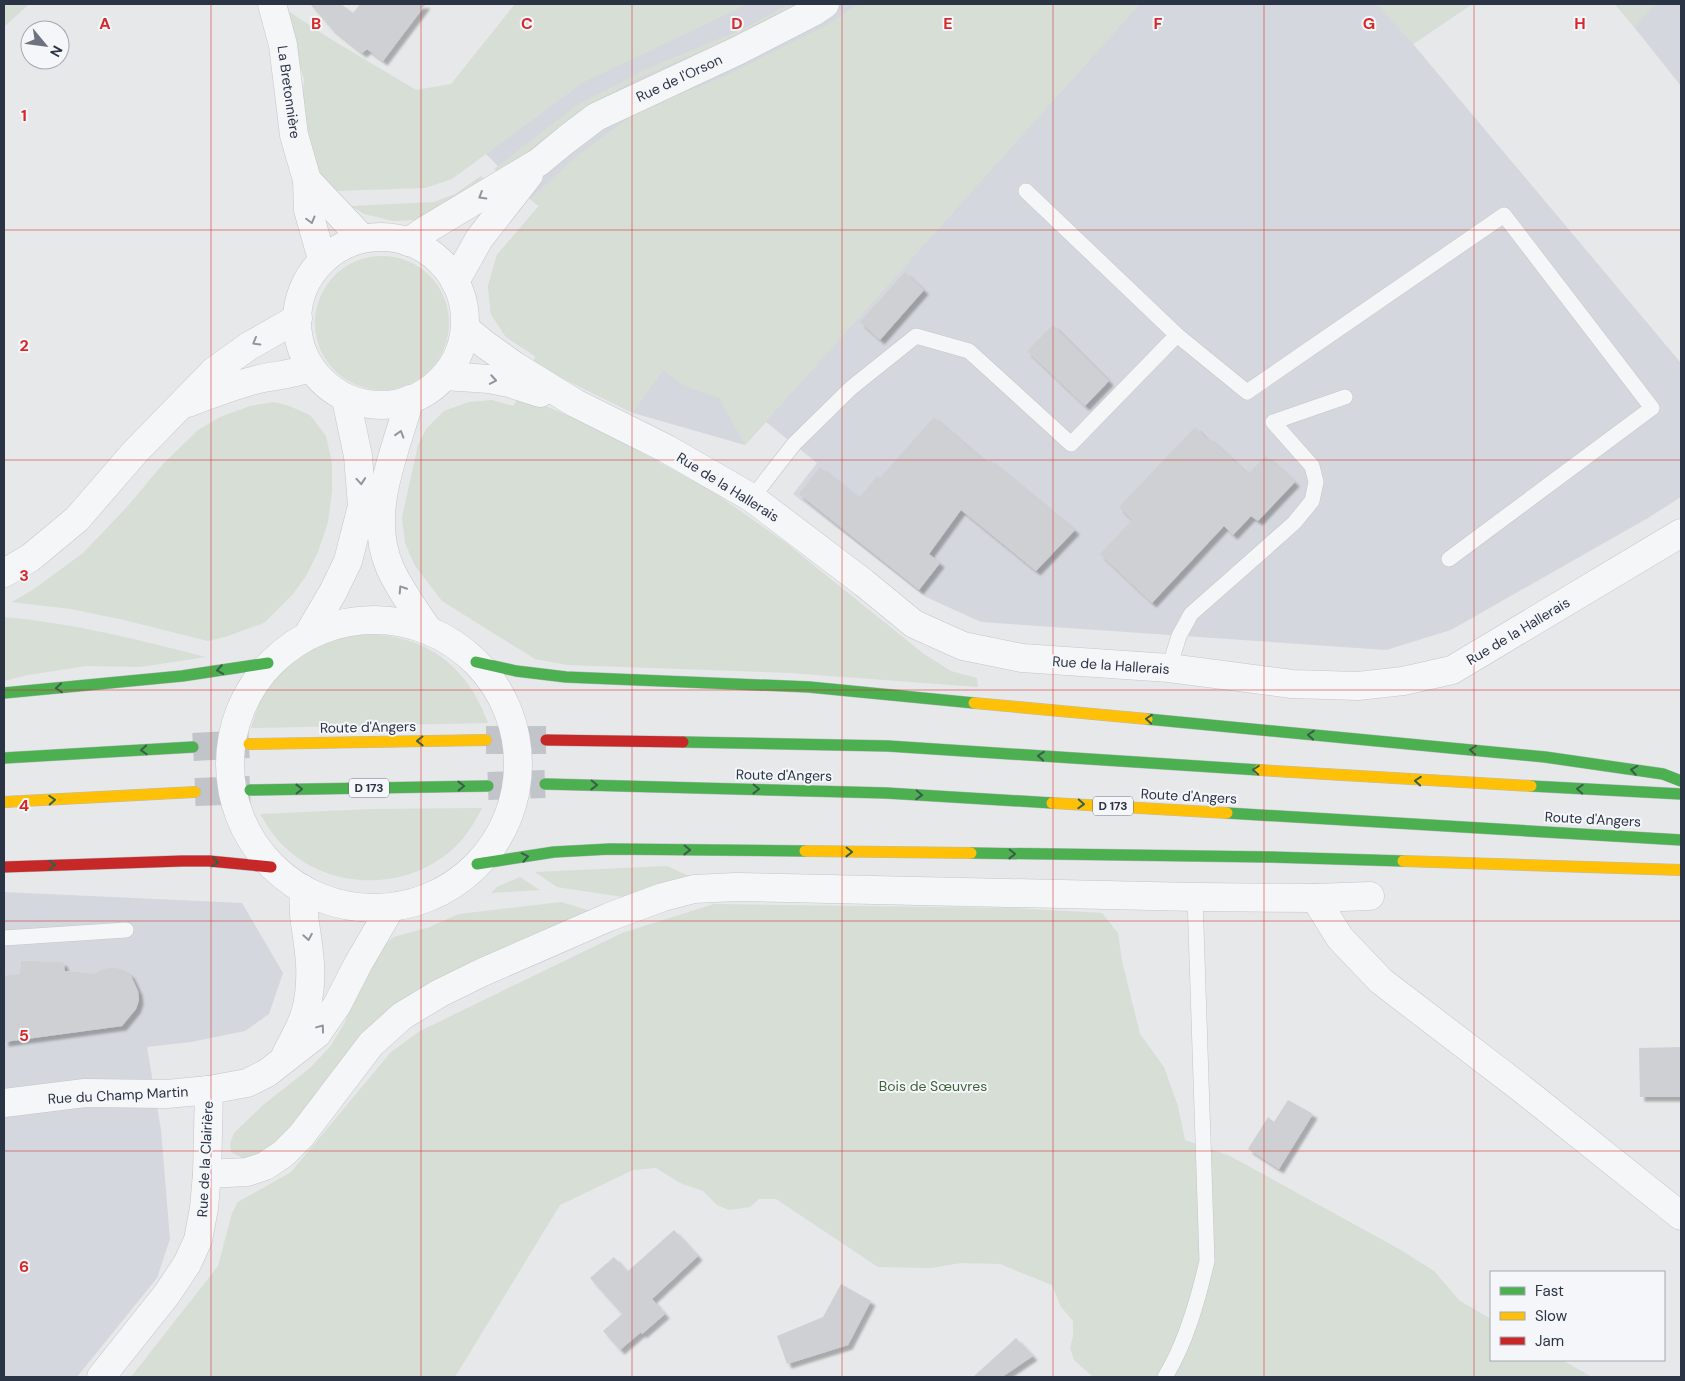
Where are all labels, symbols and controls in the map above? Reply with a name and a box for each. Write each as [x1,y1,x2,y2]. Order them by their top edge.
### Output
text: A [99,13,111,34]
text: B [311,13,321,34]
text: C [521,13,533,34]
text: D [731,13,743,34]
text: E [943,13,953,34]
text: F [1154,13,1163,34]
text: G [1363,13,1375,34]
text: H [1574,13,1586,34]
north arrow [20,20,70,70]
text: N [46,42,67,60]
street label: La Bretonnière [274,44,304,140]
street label: Rue de l'Orson [633,50,725,106]
text: 1 [21,105,27,126]
one-way arrow [479,189,488,199]
one-way arrow [305,216,315,224]
text: 2 [19,335,29,356]
one-way arrow [252,336,261,346]
one-way arrow [489,374,498,384]
one-way arrow [394,430,404,438]
street label: Rue de la Hallerais [673,448,783,526]
one-way arrow [355,477,366,485]
text: 3 [19,565,29,586]
one-way arrow [399,586,408,595]
street label: Rue de la Hallerais [1463,593,1573,669]
street label: Rue de la Hallerais [1052,652,1170,678]
one-way arrow [216,665,225,675]
one-way arrow [54,682,62,693]
one-way arrow [1145,714,1153,725]
street label: Route d'Angers [320,717,416,737]
one-way arrow [1307,729,1315,740]
one-way arrow [416,736,424,747]
one-way arrow [140,745,148,756]
one-way arrow [1468,745,1476,756]
one-way arrow [1037,750,1045,761]
street label: Route d'Angers [736,765,832,785]
one-way arrow [1251,765,1259,776]
one-way arrow [1630,765,1638,776]
one-way arrow [1414,775,1422,786]
road number: D 173 [349,778,389,798]
one-way arrow [590,780,598,791]
one-way arrow [458,781,466,792]
one-way arrow [296,784,303,794]
one-way arrow [752,784,760,795]
street label: Route d'Angers [1140,784,1238,808]
one-way arrow [1576,784,1584,795]
one-way arrow [915,789,923,800]
one-way arrow [49,794,57,805]
text: 4 [19,795,29,816]
road number: D 173 [1093,796,1133,816]
one-way arrow [1077,799,1085,810]
street label: Route d'Angers [1544,807,1642,831]
one-way arrow [683,845,691,855]
one-way arrow [846,847,853,857]
one-way arrow [1008,849,1016,859]
one-way arrow [520,853,529,863]
one-way arrow [211,856,219,867]
one-way arrow [49,860,57,871]
one-way arrow [302,933,312,941]
one-way arrow [315,1024,324,1034]
text: 5 [19,1025,29,1046]
park label: Bois de Sœuvres [879,1077,987,1095]
street label: Rue du Champ Martin [47,1082,189,1108]
street label: Rue de la Clairière [193,1100,217,1218]
text: 6 [19,1256,29,1277]
legend [1490,1271,1665,1361]
text: Fast [1535,1281,1564,1301]
text: Slow [1535,1306,1568,1326]
text: Jam [1535,1331,1564,1351]

